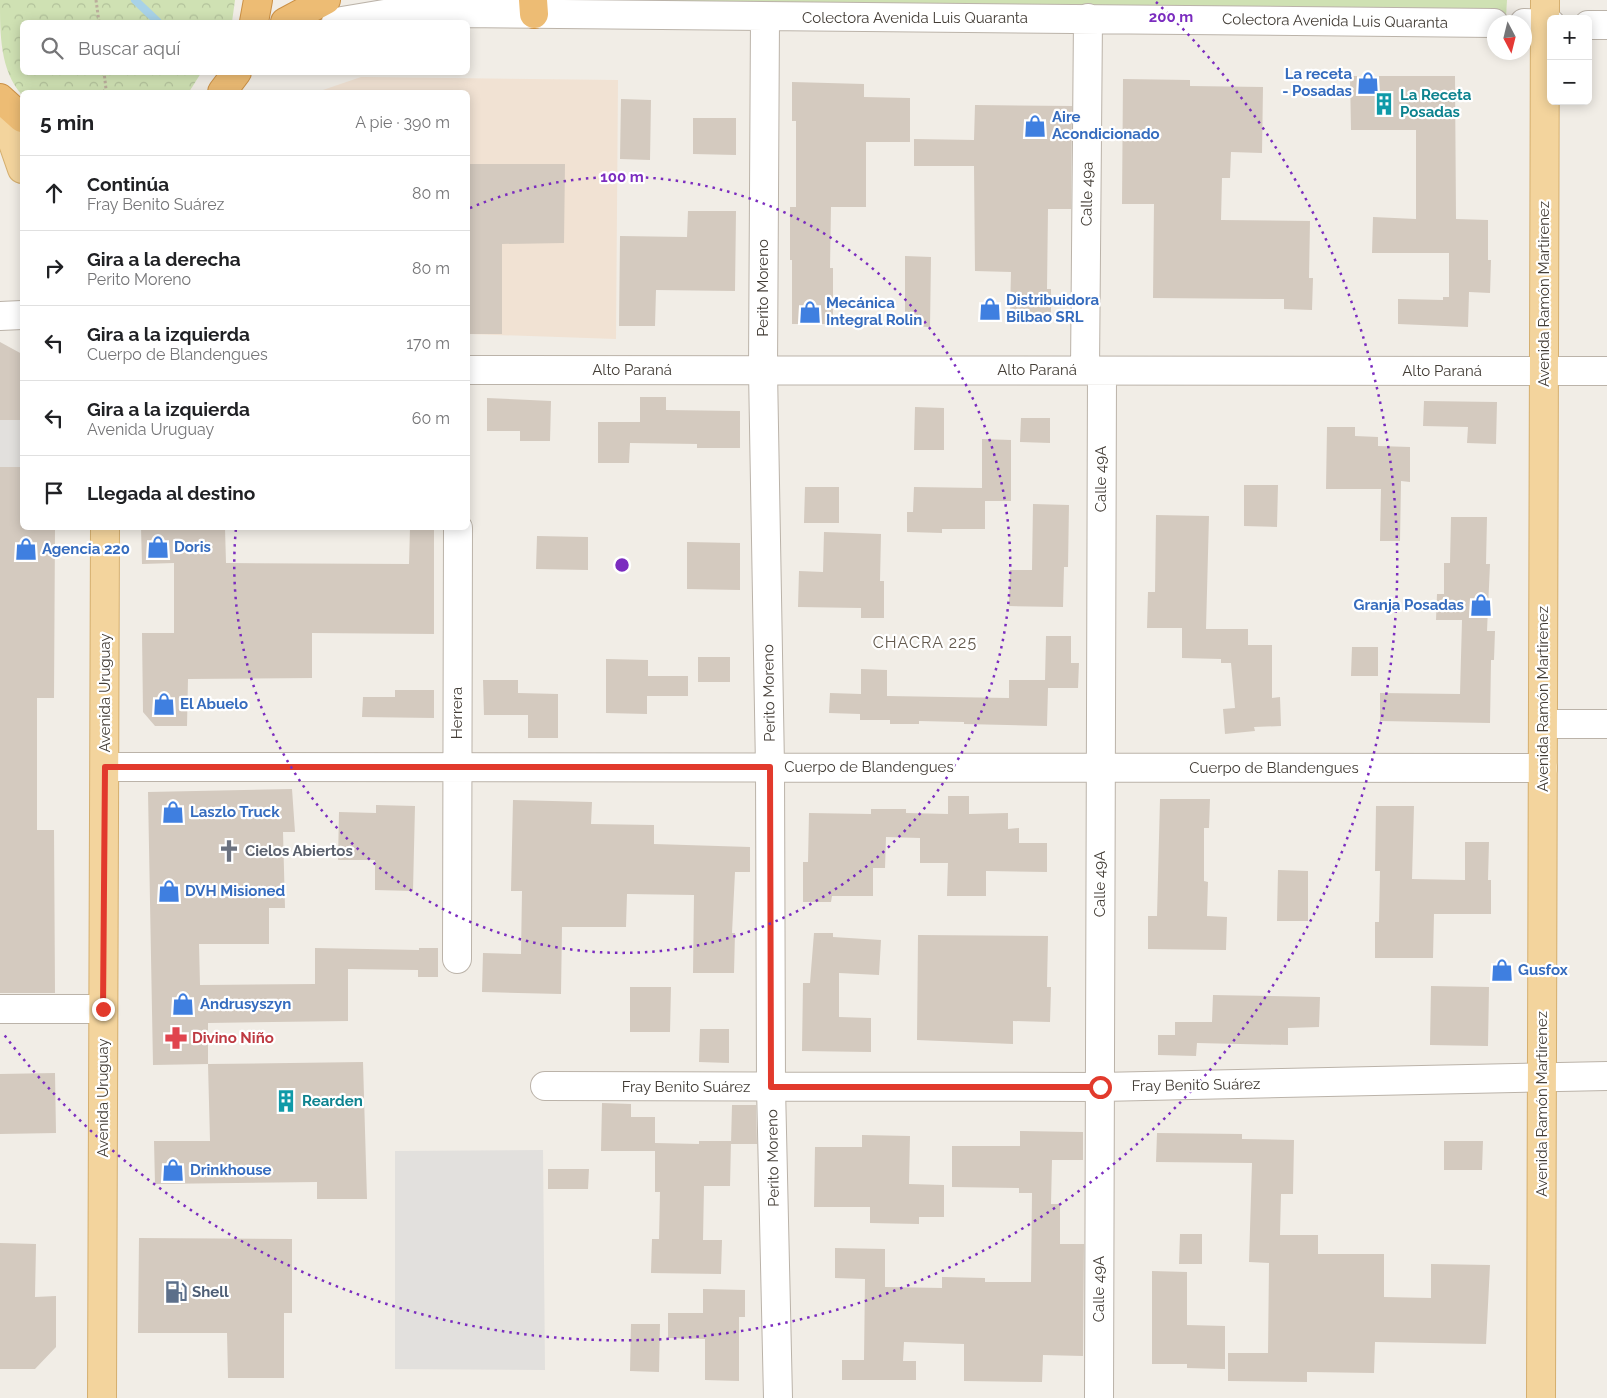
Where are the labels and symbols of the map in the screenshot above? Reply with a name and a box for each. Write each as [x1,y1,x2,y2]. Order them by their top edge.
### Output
text: 200 m [1149,8,1193,26]
street label: Colectora Avenida Luis Quaranta [802,9,1028,27]
street label: Colectora Avenida Luis Quaranta [1222,10,1448,32]
north arrow [1487,15,1532,60]
place label: La receta - Posadas [1282,65,1352,100]
shop icon: La receta - Posadas [1355,70,1381,96]
place label: La Receta Posadas [1400,86,1472,121]
building icon: La Receta Posadas [1371,91,1397,117]
place label: Aire Acondicionado [1052,108,1160,143]
shop icon: Aire Acondicionado [1022,113,1048,139]
street label: Calle 49a [1077,162,1097,226]
text: 100 m [600,168,644,186]
street label: Avenida Ramón Martirenez [1535,201,1553,387]
street label: Perito Moreno [754,239,772,337]
place label: Distribuidora Bilbao SRL [1006,291,1099,326]
place label: Mecánica Integral Rolin [826,294,922,329]
shop icon: Distribuidora Bilbao SRL [977,296,1003,322]
shop icon: Mecánica Integral Rolin [797,299,823,325]
street label: Alto Paraná [592,361,672,379]
street label: Alto Paraná [997,361,1077,379]
street label: Alto Paraná [1402,362,1482,380]
street label: Calle 49A [1092,446,1110,512]
shop icon: Doris [145,534,171,560]
shop icon: Agencia 220 [13,536,39,562]
place label: Doris [174,538,211,556]
place label: Agencia 220 [42,540,130,558]
centre of rings [613,556,631,574]
shop icon: Granja Posadas [1468,592,1494,618]
place label: Granja Posadas [1354,596,1464,614]
street label: Avenida Ramón Martirenez [1534,606,1552,792]
street label: Avenida Uruguay [96,633,114,753]
district label: CHACRA 225 [873,633,977,652]
street label: Perito Moreno [759,644,779,742]
street label: Herrera [448,687,466,739]
shop icon: El Abuelo [151,691,177,717]
place label: El Abuelo [180,695,248,713]
street label: Cuerpo de Blandengues [784,758,954,776]
street label: Cuerpo de Blandengues [1189,759,1359,777]
shop icon: Laszlo Truck [160,799,186,825]
place label: Laszlo Truck [190,803,280,821]
church icon: Cielos Abiertos [216,838,242,864]
place label: Cielos Abiertos [245,842,353,860]
street label: Calle 49A [1091,851,1109,917]
shop icon: DVH Misioned [156,878,182,904]
place label: DVH Misioned [185,882,285,900]
shop icon: Gusfox [1489,957,1515,983]
place label: Gusfox [1518,961,1568,979]
shop icon: Andrusyszyn [170,991,196,1017]
place label: Andrusyszyn [200,995,291,1013]
route end [92,998,115,1021]
street label: Avenida Ramón Martirenez [1533,1011,1551,1197]
pharmacy icon: Divino Niño [163,1025,189,1051]
place label: Divino Niño [192,1029,274,1047]
street label: Avenida Uruguay [94,1038,112,1158]
street label: Fray Benito Suárez [1131,1075,1261,1095]
route start [1089,1076,1112,1099]
street label: Fray Benito Suárez [622,1078,750,1096]
building icon: Rearden [273,1088,299,1114]
place label: Rearden [302,1092,363,1110]
street label: Perito Moreno [763,1109,783,1207]
shop icon: Drinkhouse [160,1157,186,1183]
place label: Drinkhouse [190,1161,272,1179]
street label: Calle 49A [1090,1256,1108,1322]
fuel station icon: Shell [163,1279,189,1305]
place label: Shell [192,1283,229,1301]

